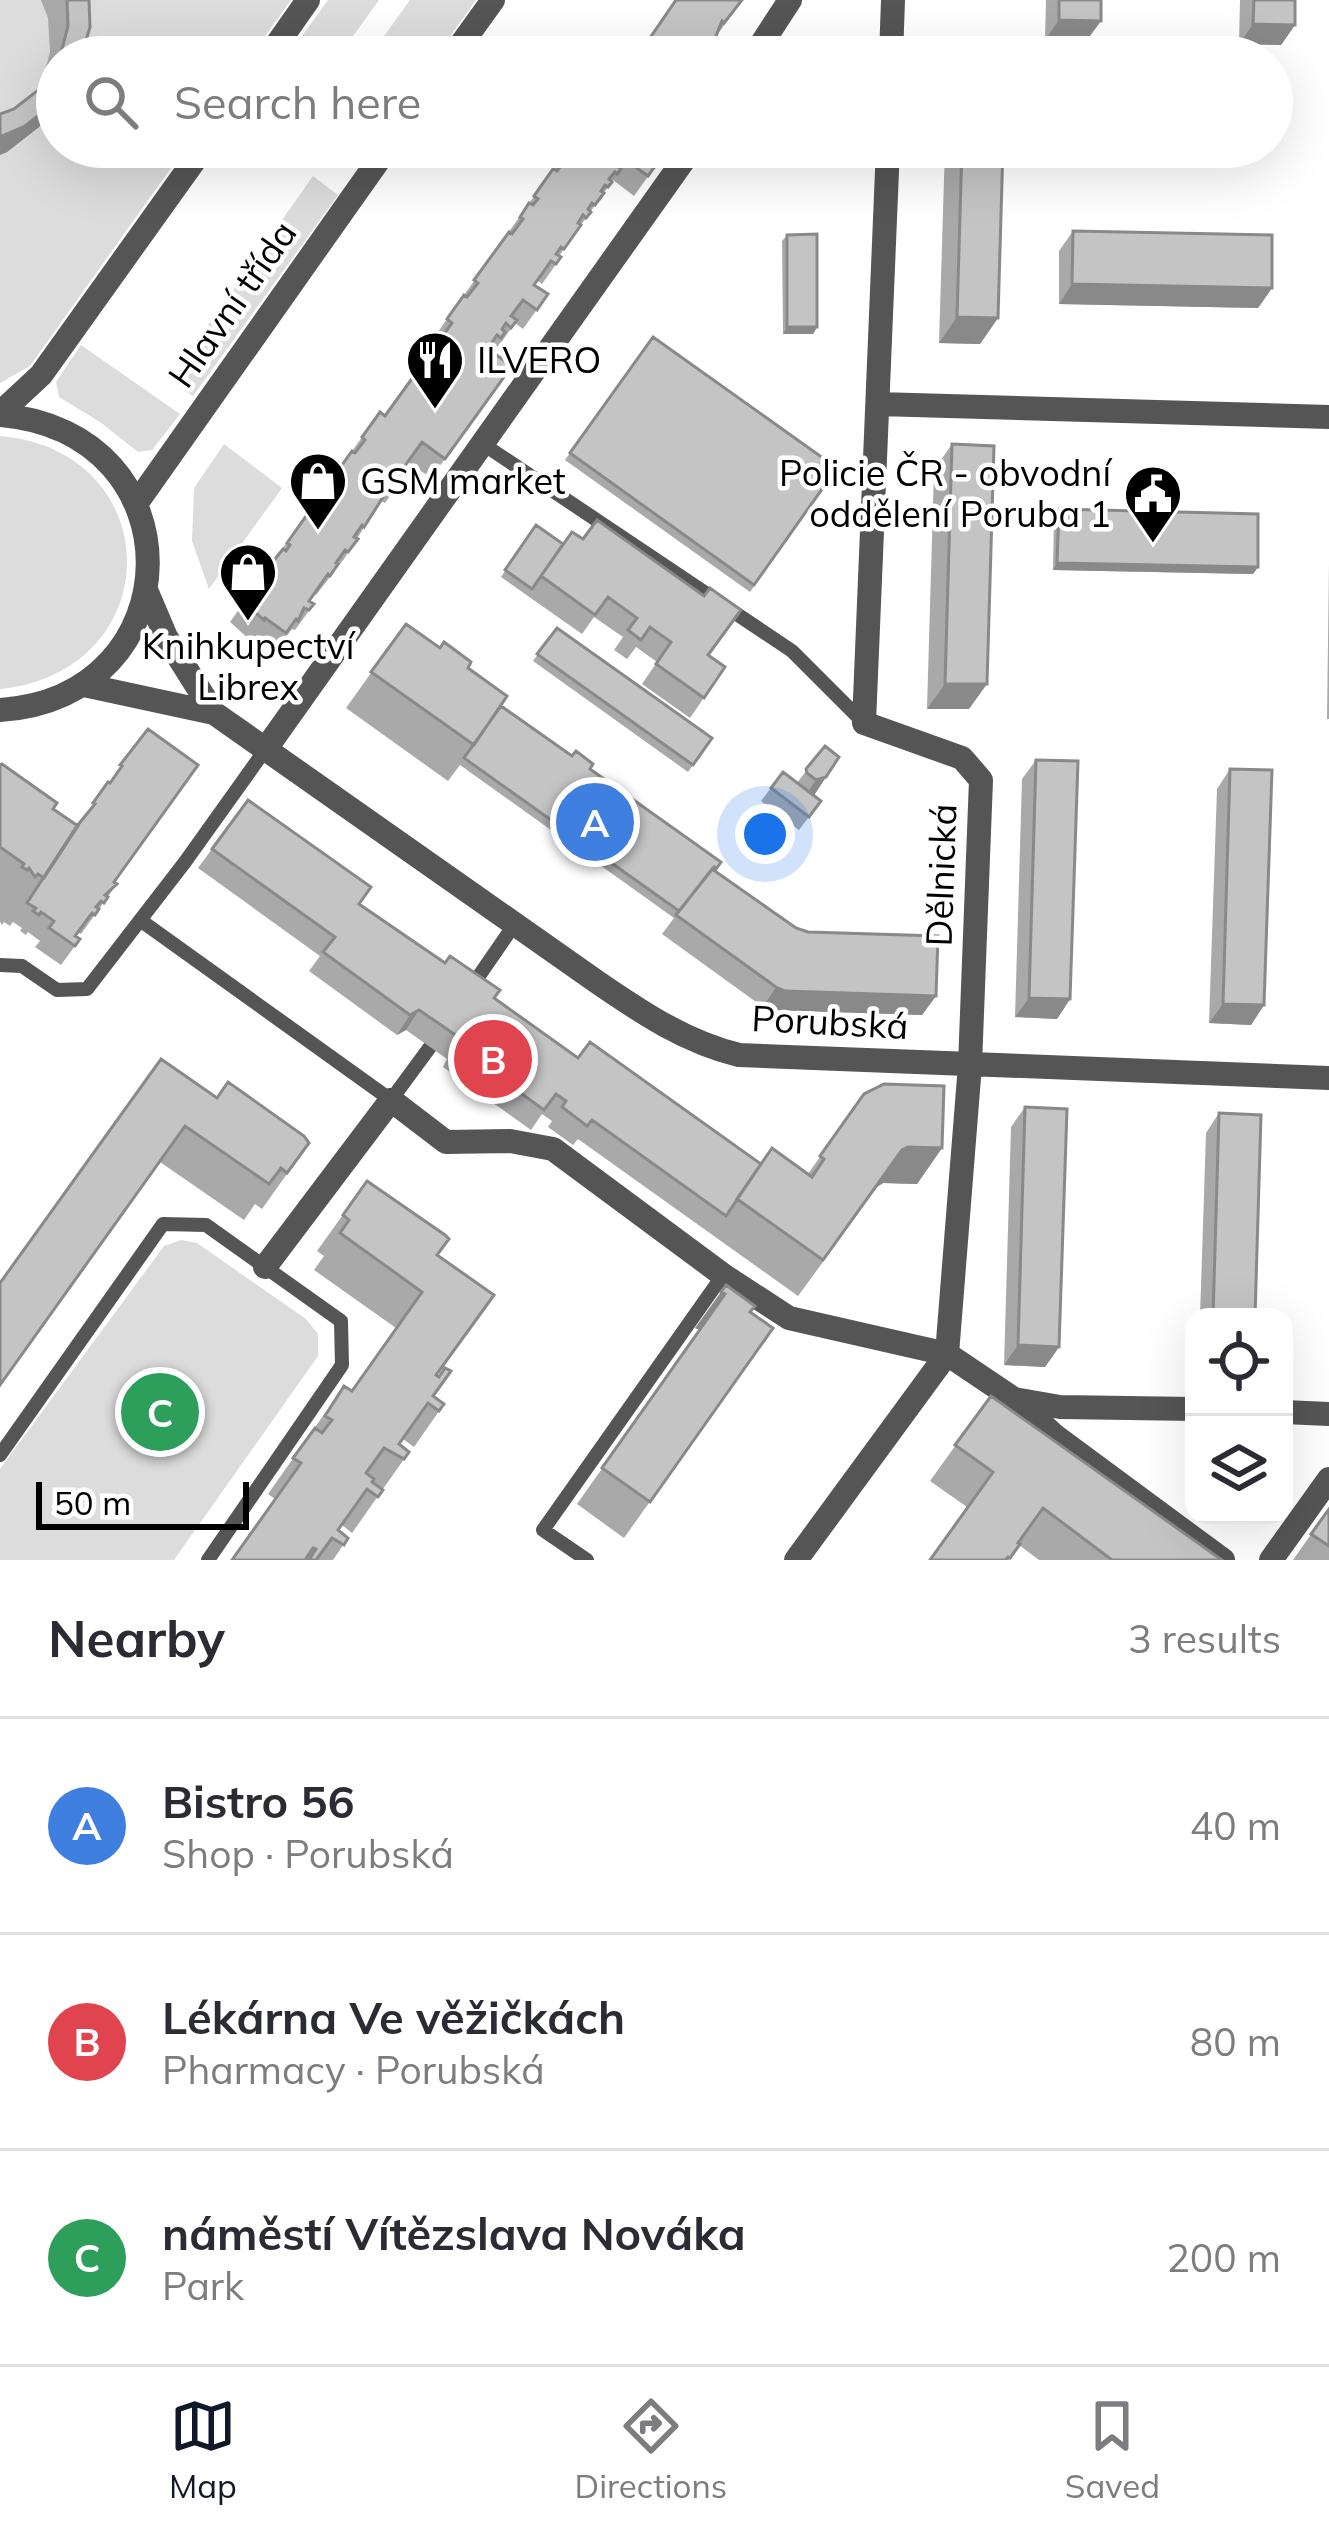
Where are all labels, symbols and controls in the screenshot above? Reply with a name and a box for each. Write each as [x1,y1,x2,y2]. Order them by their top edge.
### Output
search box [36,36,1293,168]
icon: search [78,69,144,135]
text: Search here [174,74,421,130]
street label: Hlavní třída [158,212,305,396]
restaurant icon: ILVERO [404,329,466,411]
place label: ILVERO [477,337,601,382]
shop icon: GSM market [287,450,349,532]
place label: Policie ČR - obvodní oddělení Poruba 1 [779,450,1113,536]
place label: GSM market [360,458,566,503]
public building icon: Policie ČR - obvodní oddělení Poruba 1 [1122,463,1184,545]
shop icon: Knihkupectví Librex [217,541,279,623]
place label: Knihkupectví Librex [142,623,357,709]
pin: A [556,777,634,867]
street label: Dělnická [916,803,965,947]
your location [735,804,795,864]
street label: Porubská [751,995,909,1048]
pin: B [454,1014,532,1104]
map controls [1185,1308,1293,1524]
button: locate [1185,1308,1293,1416]
pin: C [121,1367,199,1457]
button: layers [1185,1416,1293,1524]
scale bar [36,1476,249,1529]
text: 50 m [54,1482,131,1523]
text: Nearby [48,1606,225,1670]
text: 3 results [1128,1614,1281,1663]
text: Bistro 56 [162,1773,354,1829]
text: A [72,1801,102,1850]
text: 40 m [1190,1801,1281,1850]
text: Shop · Porubská [162,1829,454,1878]
text: Lékárna Ve věžičkách [162,1989,625,2045]
text: B [74,2017,100,2066]
text: 80 m [1190,2017,1281,2066]
text: Pharmacy · Porubská [162,2045,545,2094]
text: náměstí Vítězslava Nováka [162,2205,746,2261]
text: C [74,2233,100,2282]
text: 200 m [1166,2233,1281,2282]
text: Park [162,2261,244,2310]
tab: Map [169,2393,237,2506]
tab: Directions [575,2393,727,2506]
tab: Saved [1065,2393,1160,2506]

